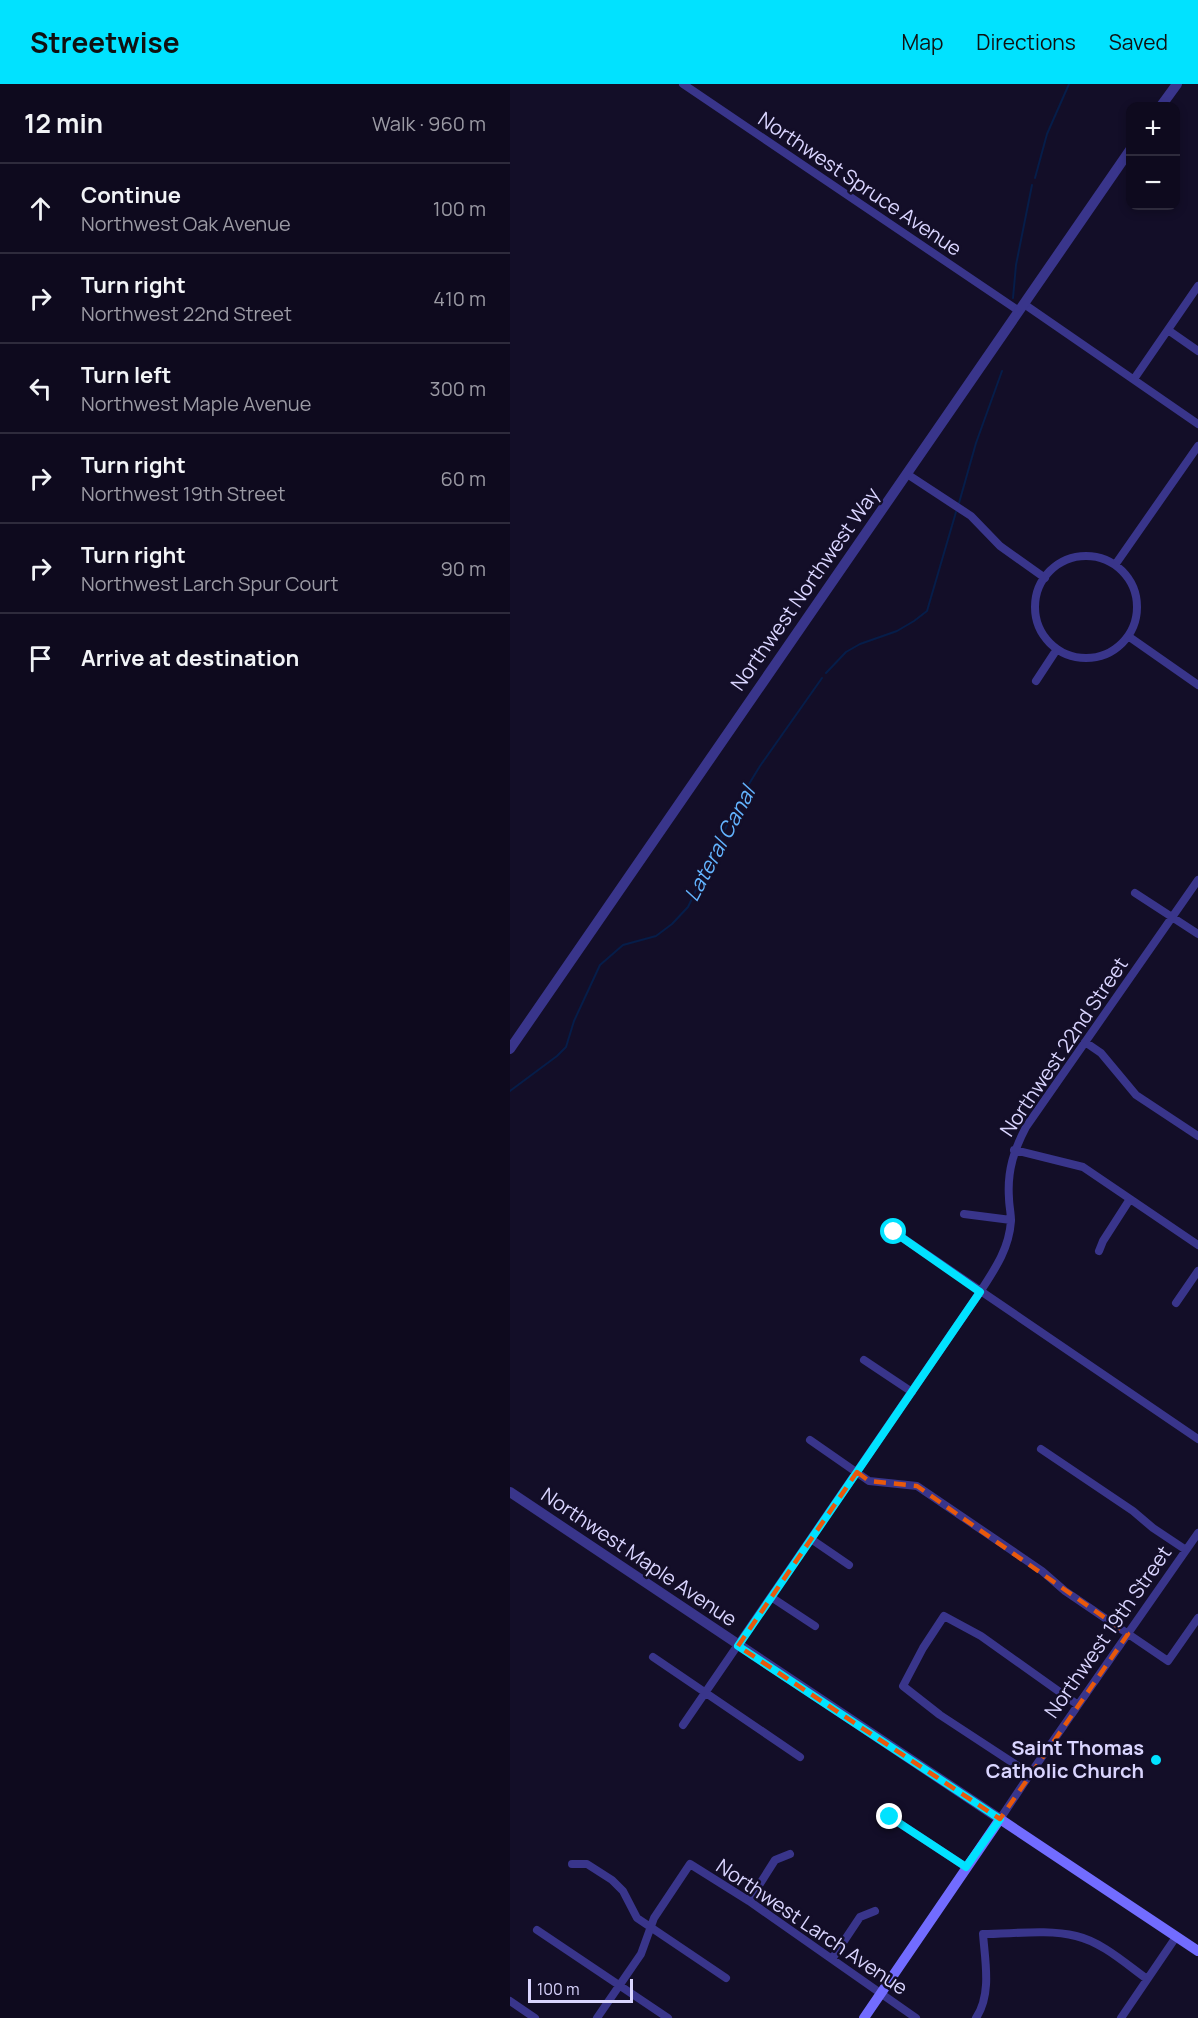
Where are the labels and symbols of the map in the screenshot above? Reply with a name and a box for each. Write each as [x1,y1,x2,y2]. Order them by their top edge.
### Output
street label: Northwest Spruce Avenue [753,105,967,262]
street label: Northwest Northwest Way [724,481,885,696]
water label: Lateral Canal [677,778,763,906]
street label: Northwest 22nd Street [993,952,1134,1142]
route start [880,1218,906,1244]
street label: Northwest Maple Avenue [536,1481,742,1632]
street label: Northwest 19th Street [1038,1540,1177,1723]
place label: Saint Thomas Catholic Church [986,1734,1144,1784]
marker: Saint Thomas Catholic Church [1149,1753,1163,1767]
route end [876,1803,902,1829]
street label: Northwest Larch Avenue [711,1852,913,2001]
scale bar [528,1976,633,2004]

